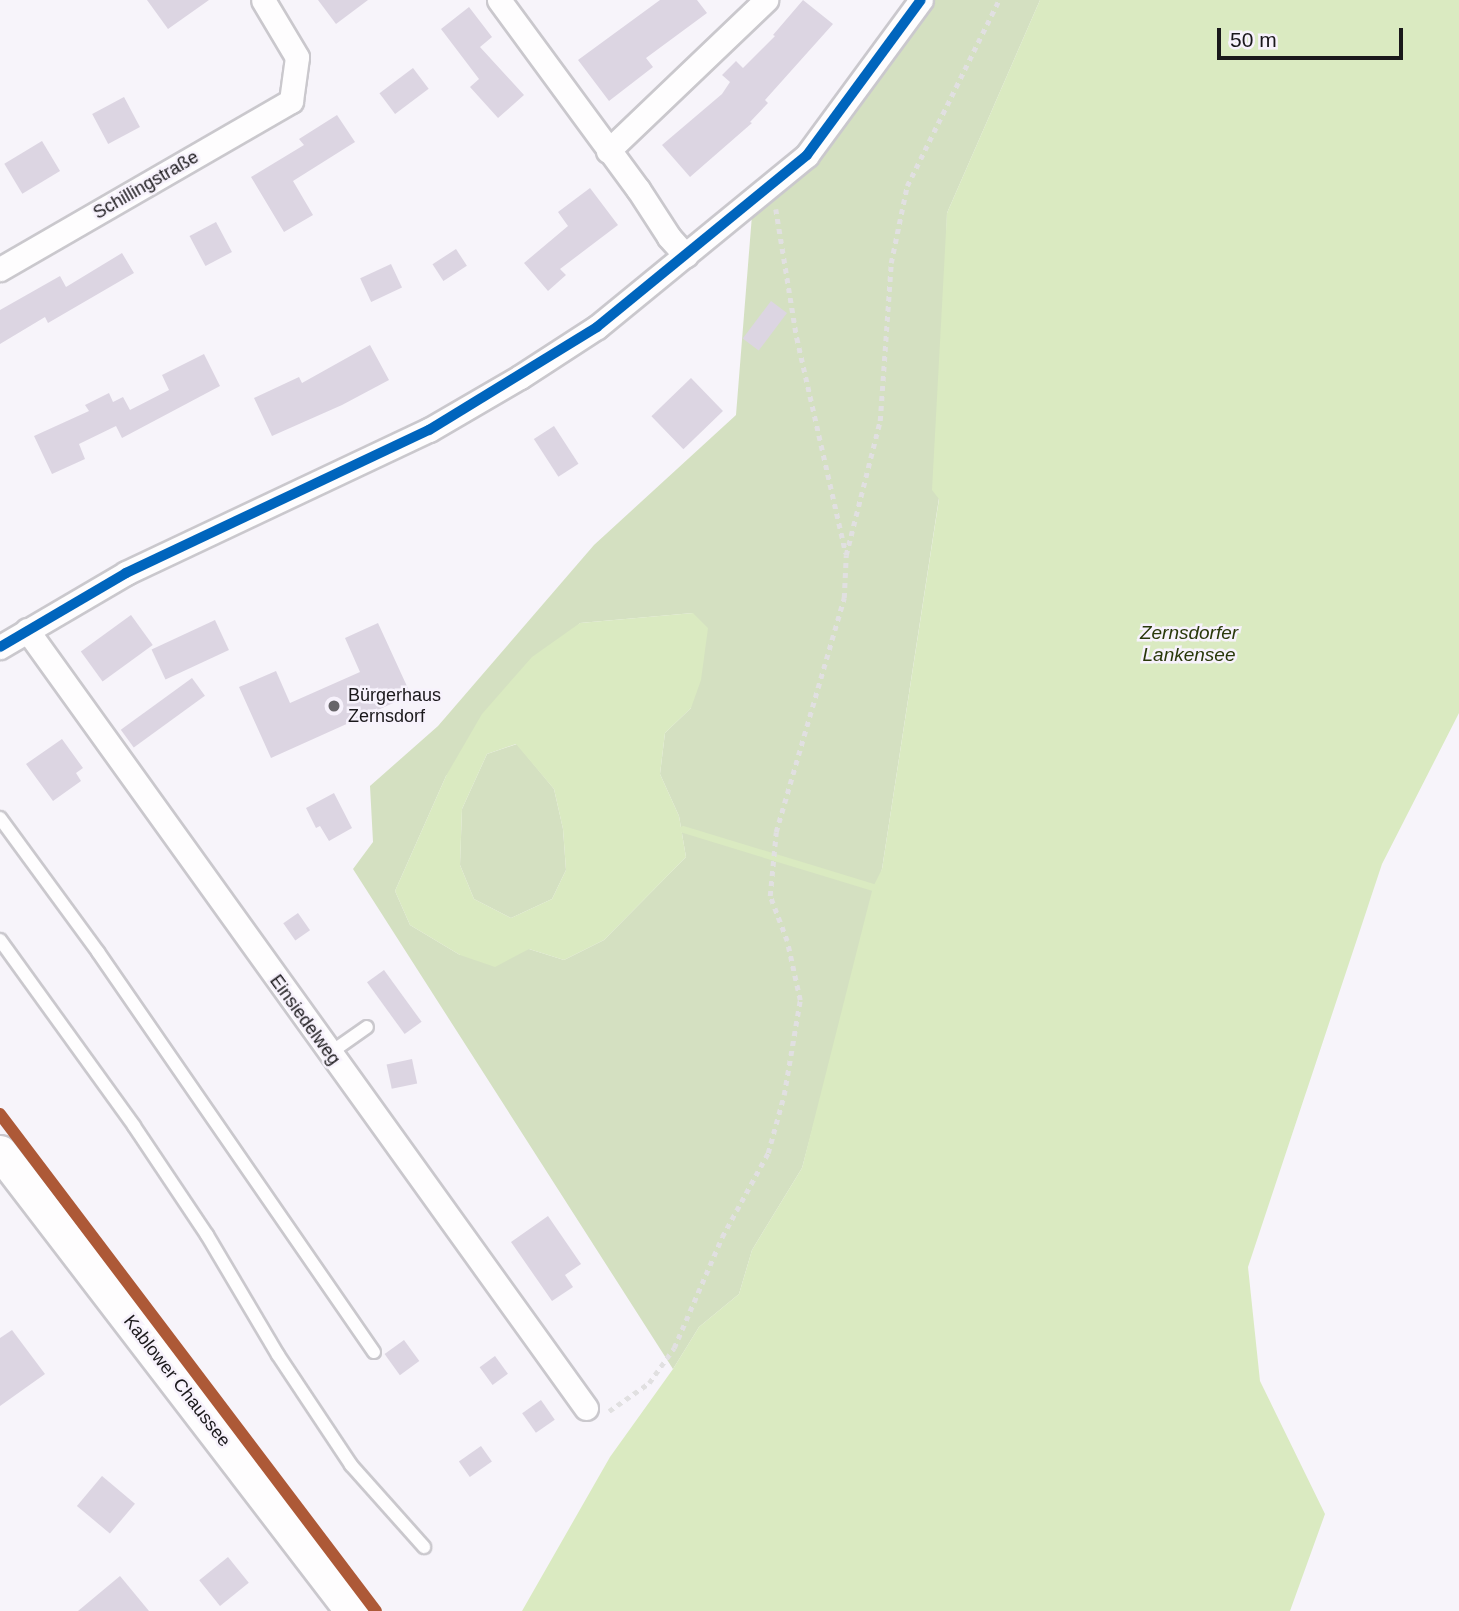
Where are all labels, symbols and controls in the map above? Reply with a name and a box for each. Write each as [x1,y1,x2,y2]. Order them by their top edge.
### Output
scale bar [1221,14,1406,58]
text: 50 m [1230,28,1277,51]
street label: Schillingstraße [89,146,203,224]
water label: Zernsdorfer Lankensee [1140,622,1238,666]
place label: Bürgerhaus Zernsdorf [348,685,441,728]
marker: Bürgerhaus Zernsdorf [326,698,342,714]
street label: Einsiedelweg [265,971,345,1069]
street label: Kablower Chaussee [119,1311,235,1451]

